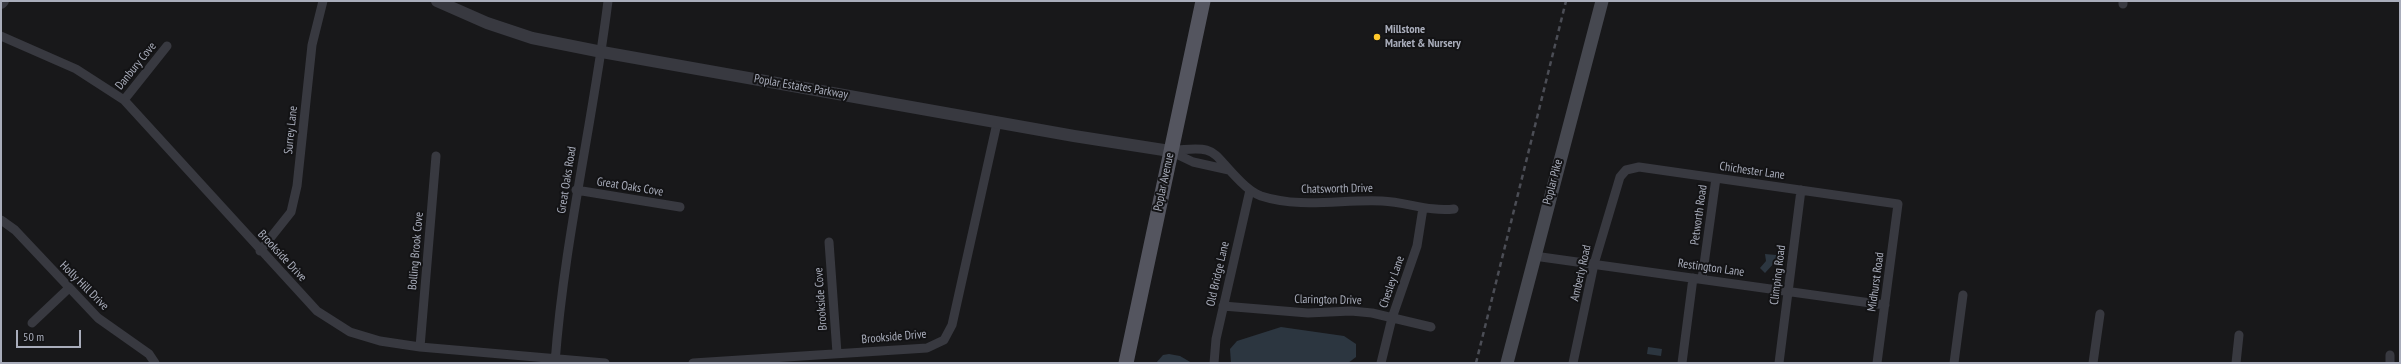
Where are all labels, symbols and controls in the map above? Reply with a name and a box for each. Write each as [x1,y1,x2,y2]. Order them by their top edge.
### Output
place label: Millstone Market & Nursery [1385,23,1461,51]
marker: Millstone Market & Nursery [1372,32,1382,42]
street label: Danbury Cove [112,39,160,93]
street label: Poplar Estates Parkway [753,72,849,102]
street label: Surrey Lane [281,105,301,155]
street label: Great Oaks Road [555,145,579,215]
street label: Poplar Avenue [1151,152,1177,212]
street label: Poplar Pike [1540,158,1566,206]
street label: Chichester Lane [1718,159,1786,183]
street label: Great Oaks Cove [596,175,664,199]
street label: Chatsworth Drive [1301,181,1373,197]
street label: Petworth Road [1688,184,1710,246]
street label: Bolling Brook Cove [405,211,427,291]
street label: Brookside Drive [255,227,309,285]
street label: Old Bridge Lane [1204,240,1232,308]
street label: Amberly Road [1568,243,1594,303]
street label: Climping Road [1767,244,1789,306]
street label: Midhurst Road [1865,251,1887,313]
street label: Chesley Lane [1376,254,1408,310]
street label: Restington Lane [1677,256,1745,280]
street label: Holly Hill Drive [57,259,111,313]
street label: Brookside Cove [812,267,830,331]
street label: Clarington Drive [1294,292,1362,308]
scale bar [18,322,83,348]
street label: Brookside Drive [861,327,927,347]
text: 50 m [23,329,44,344]

